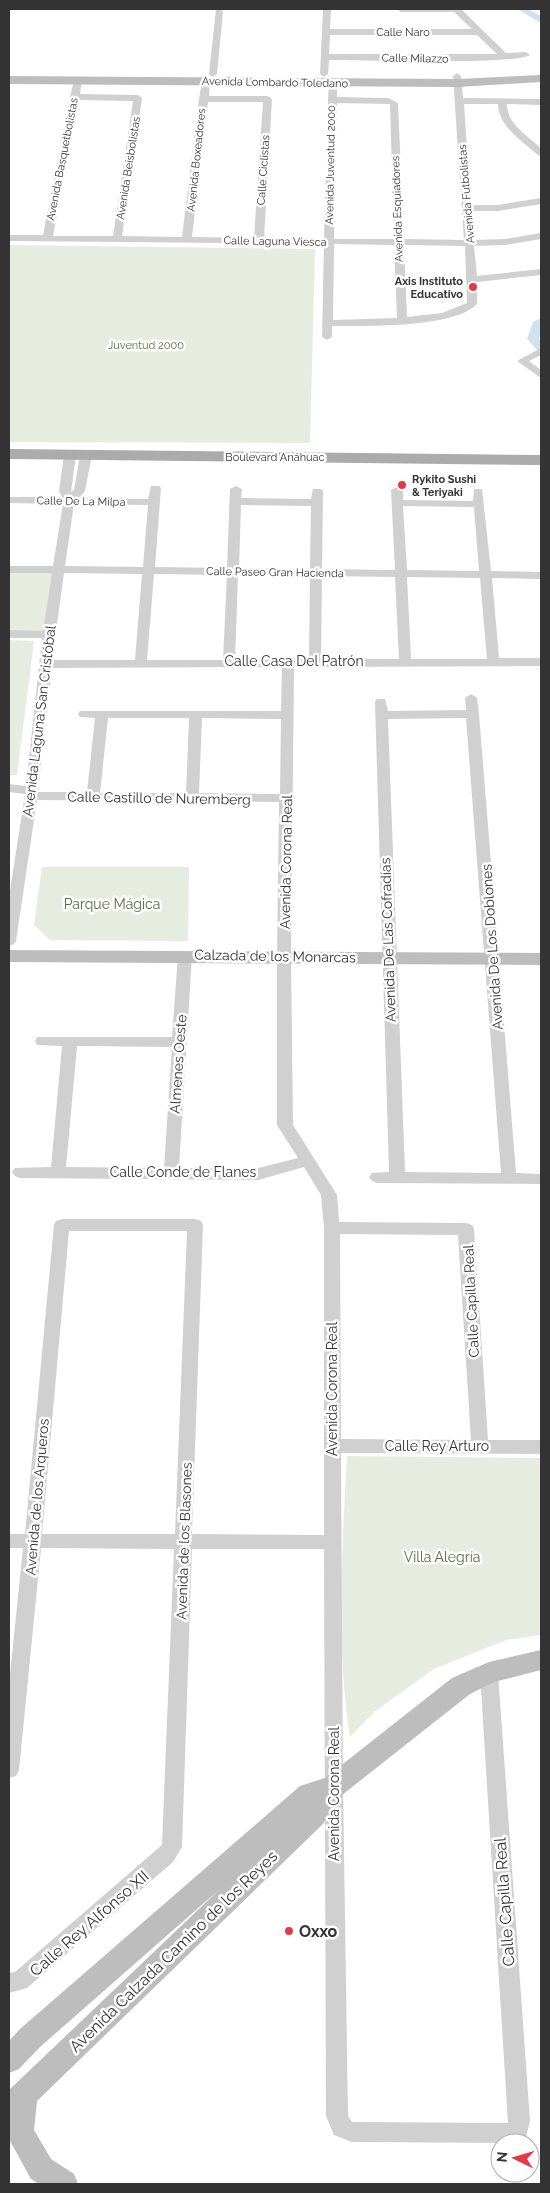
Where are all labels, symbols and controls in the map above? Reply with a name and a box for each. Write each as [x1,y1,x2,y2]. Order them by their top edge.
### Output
street label: Calle Naro [376,26,430,39]
street label: Calle Milazzo [381,51,449,66]
street label: Avenida Lombardo Toledano [202,75,349,90]
street label: Avenida Basquetbolistas [44,97,81,222]
street label: Avenida Juventud 2000 [323,105,338,225]
street label: Avenida Boxeadores [185,108,208,212]
street label: Avenida Beisbolistas [114,116,143,221]
street label: Calle Ciclistas [255,134,272,206]
street label: Avenida Futbolistas [456,144,477,244]
street label: Avenida Esquiadores [389,156,406,262]
street label: Calle Laguna Viesca [223,234,327,249]
place label: Axis Instituto Educativo [395,275,463,301]
marker: Axis Instituto Educativo [467,281,479,293]
park label: Juventud 2000 [108,339,184,352]
street label: Boulevard Anáhuac [225,451,325,464]
place label: Rykito Sushi & Teriyaki [412,473,476,499]
marker: Rykito Sushi & Teriyaki [396,479,408,491]
street label: Calle De La Milpa [36,494,126,509]
street label: Calle Paseo Gran Hacienda [206,565,344,580]
street label: Avenida Laguna San Cristóbal [19,624,59,818]
street label: Calle Casa Del Patrón [224,653,364,669]
street label: Calle Castillo de Nuremberg [67,788,251,808]
street label: Avenida Corona Real [277,794,295,929]
street label: Avenida De Las Cofradías [377,857,399,1023]
street label: Avenida De Los Doblones [478,863,506,1030]
park label: Parque Mágica [64,896,160,912]
street label: Calzada de los Monarcas [194,947,356,965]
street label: Almenes Oeste [167,1014,189,1114]
street label: Calle Conde de Flanes [110,1164,257,1180]
street label: Calle Capilla Real [460,1244,482,1358]
street label: Avenida Corona Real [324,1322,340,1456]
street label: Avenida de los Arqueros [22,1418,52,1576]
street label: Calle Rey Arturo [385,1438,489,1454]
street label: Avenida de los Blasones [173,1462,195,1620]
park label: Villa Alegría [404,1549,480,1565]
street label: Avenida Corona Real [326,1727,342,1861]
street label: Calle Capilla Real [490,1836,518,1967]
street label: Avenida Calzada Camino de los Reyes [65,1847,281,2056]
street label: Calle Rey Alfonso XII [26,1867,153,1980]
place label: Oxxo [299,1922,338,1941]
marker: Oxxo [283,1925,295,1937]
north arrow [490,2133,540,2183]
text: N [494,2151,510,2163]

